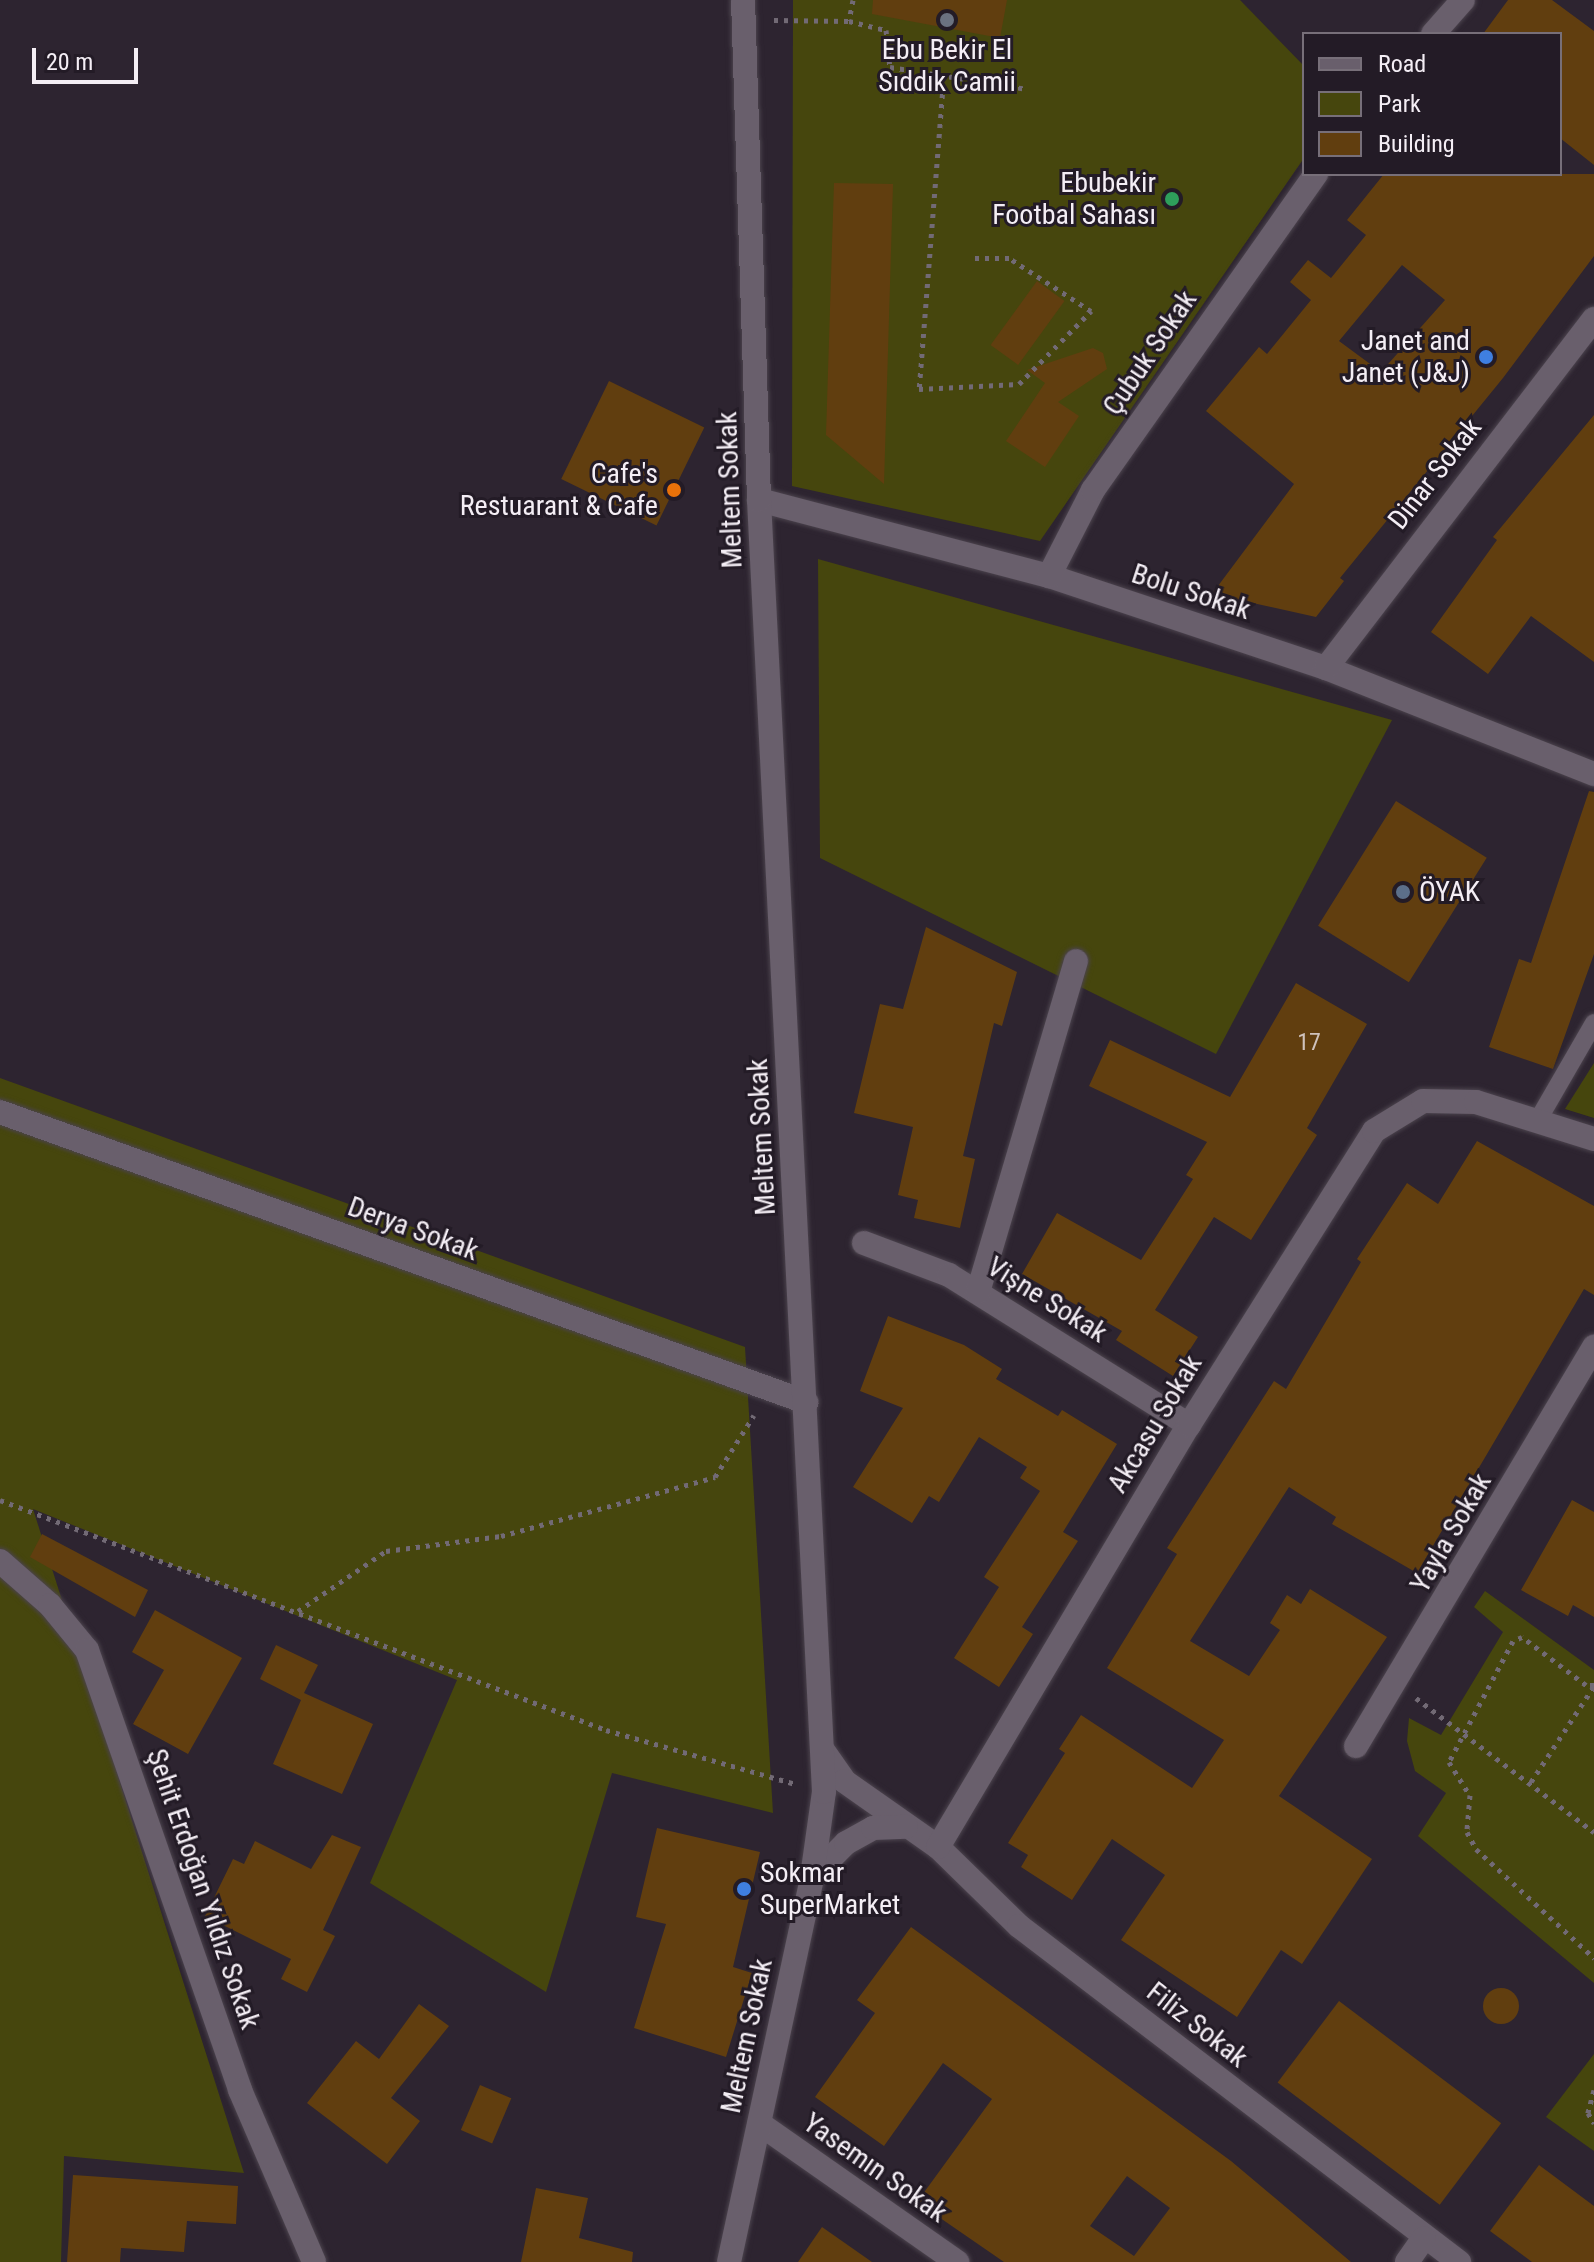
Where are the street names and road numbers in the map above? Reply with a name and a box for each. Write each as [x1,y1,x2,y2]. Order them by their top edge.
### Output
street label: Çubuk Sokak [1096,284,1204,422]
street label: Meltem Sokak [710,411,750,569]
street label: Dinar Sokak [1381,412,1489,536]
street label: Bolu Sokak [1127,557,1255,627]
street label: Meltem Sokak [741,1058,783,1216]
street label: Derya Sokak [343,1190,483,1268]
street label: Vişne Sokak [981,1250,1113,1350]
street label: Akcasu Sokak [1101,1349,1209,1499]
street label: Yayla Sokak [1403,1467,1499,1599]
street label: Şehit Erdoğan Yıldız Sokak [139,1745,267,2033]
street label: Meltem Sokak [714,1956,780,2116]
street label: Filiz Sokak [1140,1975,1254,2075]
street label: Yasemın Sokak [797,2106,953,2230]

